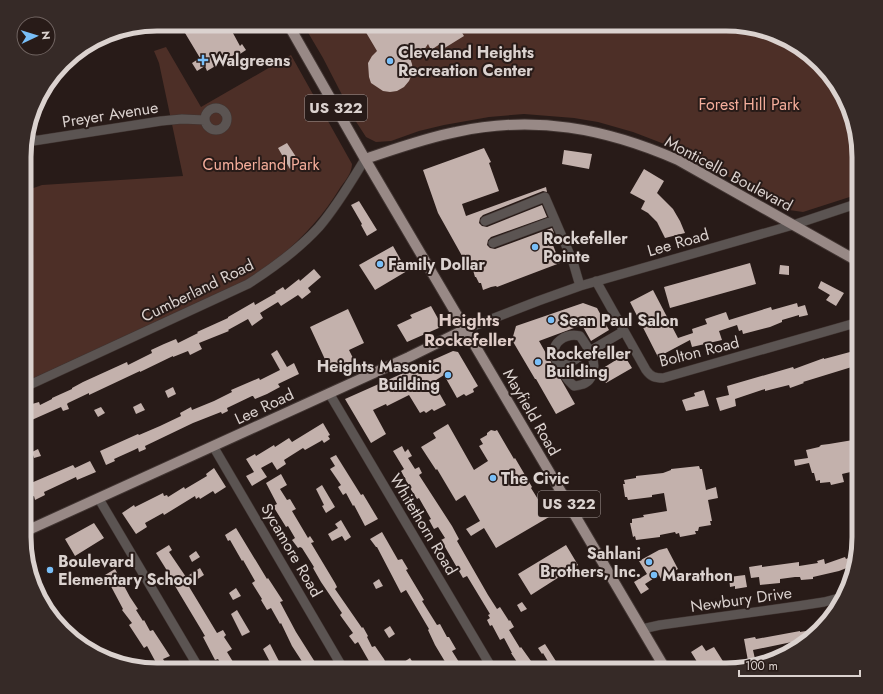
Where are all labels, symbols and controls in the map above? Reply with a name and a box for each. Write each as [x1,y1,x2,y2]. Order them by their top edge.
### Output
north arrow [16,16,56,56]
text: N [38,30,54,40]
place label: Cleveland Heights Recreation Center [398,41,534,82]
place label: Walgreens [211,49,290,72]
marker: Walgreens [198,55,208,65]
marker: Cleveland Heights Recreation Center [385,56,395,66]
park label: Forest Hill Park [698,93,801,116]
road number: US 322 [305,95,367,121]
street label: Preyer Avenue [60,96,160,133]
street label: Monticello Boulevard [661,130,797,217]
park label: Cumberland Park [203,153,320,176]
street label: Lee Road [645,223,712,262]
place label: Rockefeller Pointe [543,227,628,268]
marker: Rockefeller Pointe [530,242,540,252]
street label: Cumberland Road [137,253,257,328]
place label: Family Dollar [388,253,485,276]
marker: Family Dollar [375,259,385,269]
district label: Heights Rockefeller [424,308,514,352]
place label: Sean Paul Salon [559,309,679,332]
marker: Sean Paul Salon [546,315,556,325]
street label: Bolton Road [657,330,742,373]
place label: Rockefeller Building [546,342,631,383]
place label: Heights Masonic Building [317,355,440,396]
marker: Rockefeller Building [533,357,543,367]
street label: Mayfield Road [497,365,566,460]
marker: Heights Masonic Building [443,370,453,380]
street label: Lee Road [231,383,298,430]
place label: The Civic [501,467,570,490]
street label: Whitethorn Road [384,469,463,579]
marker: The Civic [488,473,498,483]
road number: US 322 [538,491,600,517]
street label: Sycamore Road [255,499,328,601]
place label: Sahlani Brothers, Inc. [540,542,641,583]
place label: Boulevard Elementary School [58,550,197,591]
marker: Sahlani Brothers, Inc. [644,557,654,567]
place label: Marathon [662,564,733,587]
marker: Boulevard Elementary School [45,565,55,575]
marker: Marathon [649,570,659,580]
street label: Newbury Drive [689,581,793,618]
scale bar [739,652,860,678]
text: 100 m [745,657,778,675]

